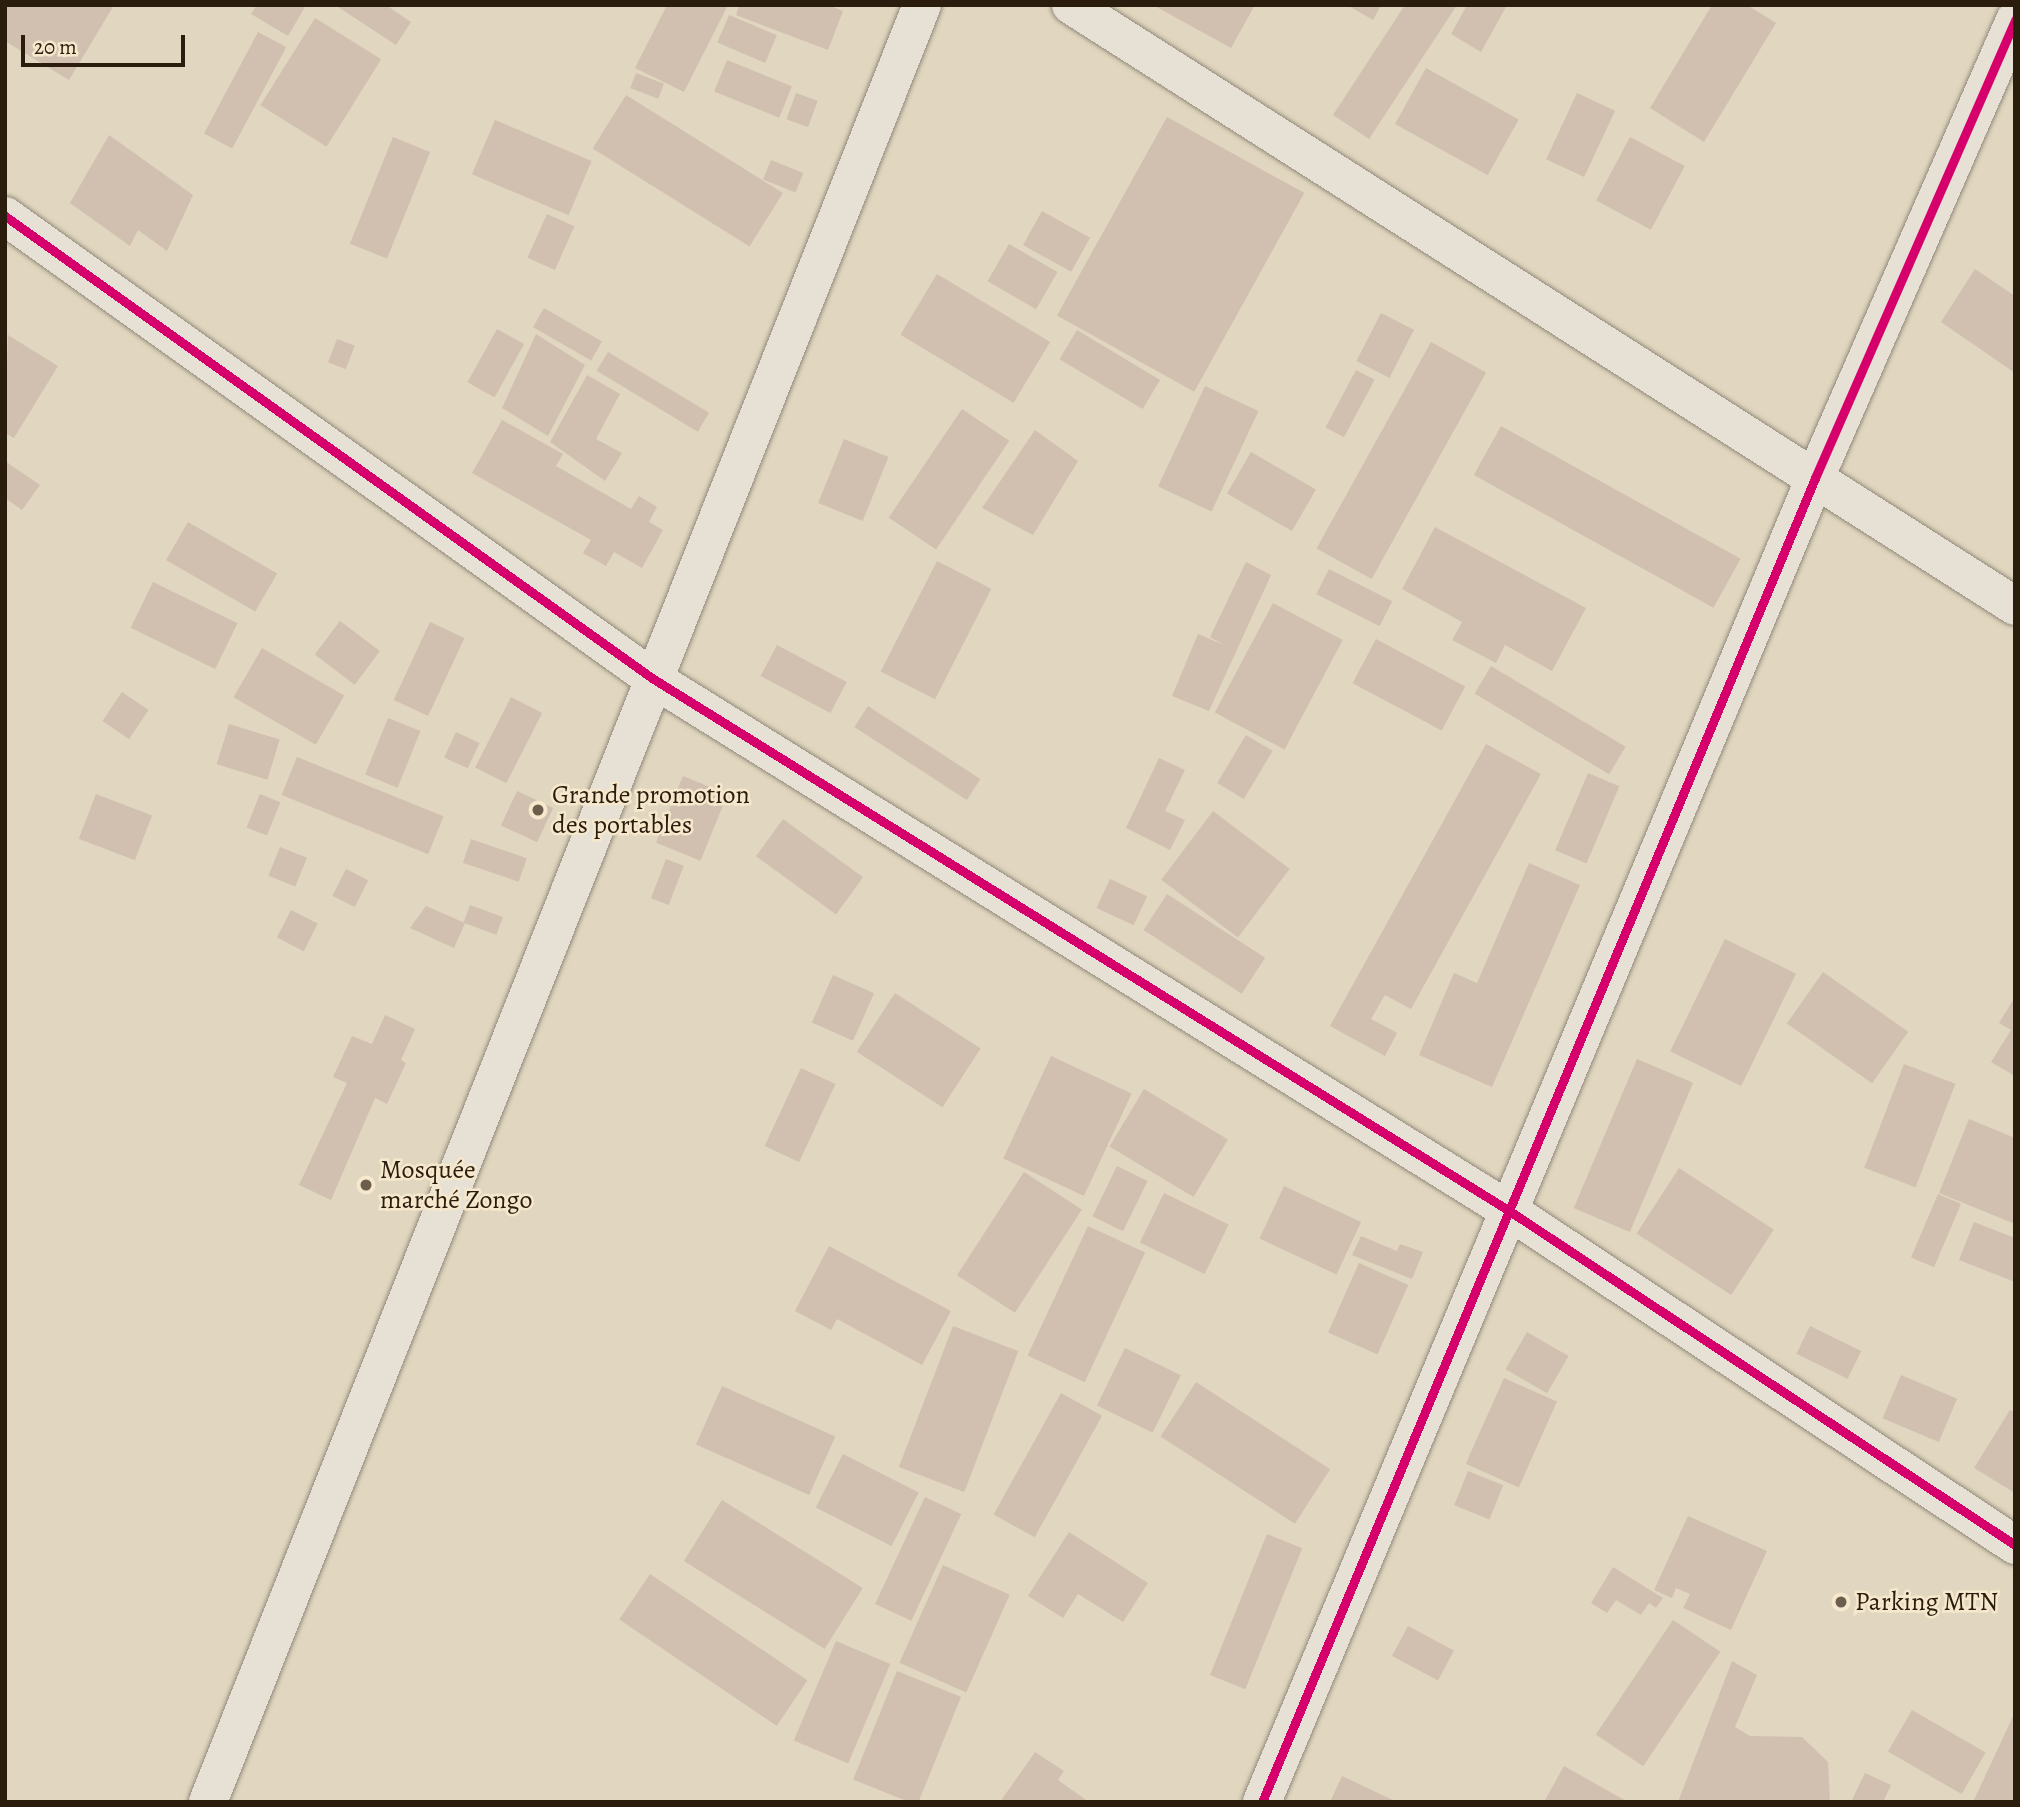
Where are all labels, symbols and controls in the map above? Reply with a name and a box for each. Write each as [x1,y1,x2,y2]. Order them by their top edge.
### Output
scale bar [24,21,189,65]
text: 20 m [34,33,77,61]
place label: Grande promotion des portables [552,779,750,840]
marker: Grande promotion des portables [530,802,546,818]
place label: Mosquée marché Zongo [380,1154,533,1216]
marker: Mosquée marché Zongo [358,1177,374,1193]
place label: Parking MTN [1855,1586,1998,1618]
marker: Parking MTN [1833,1594,1849,1610]

